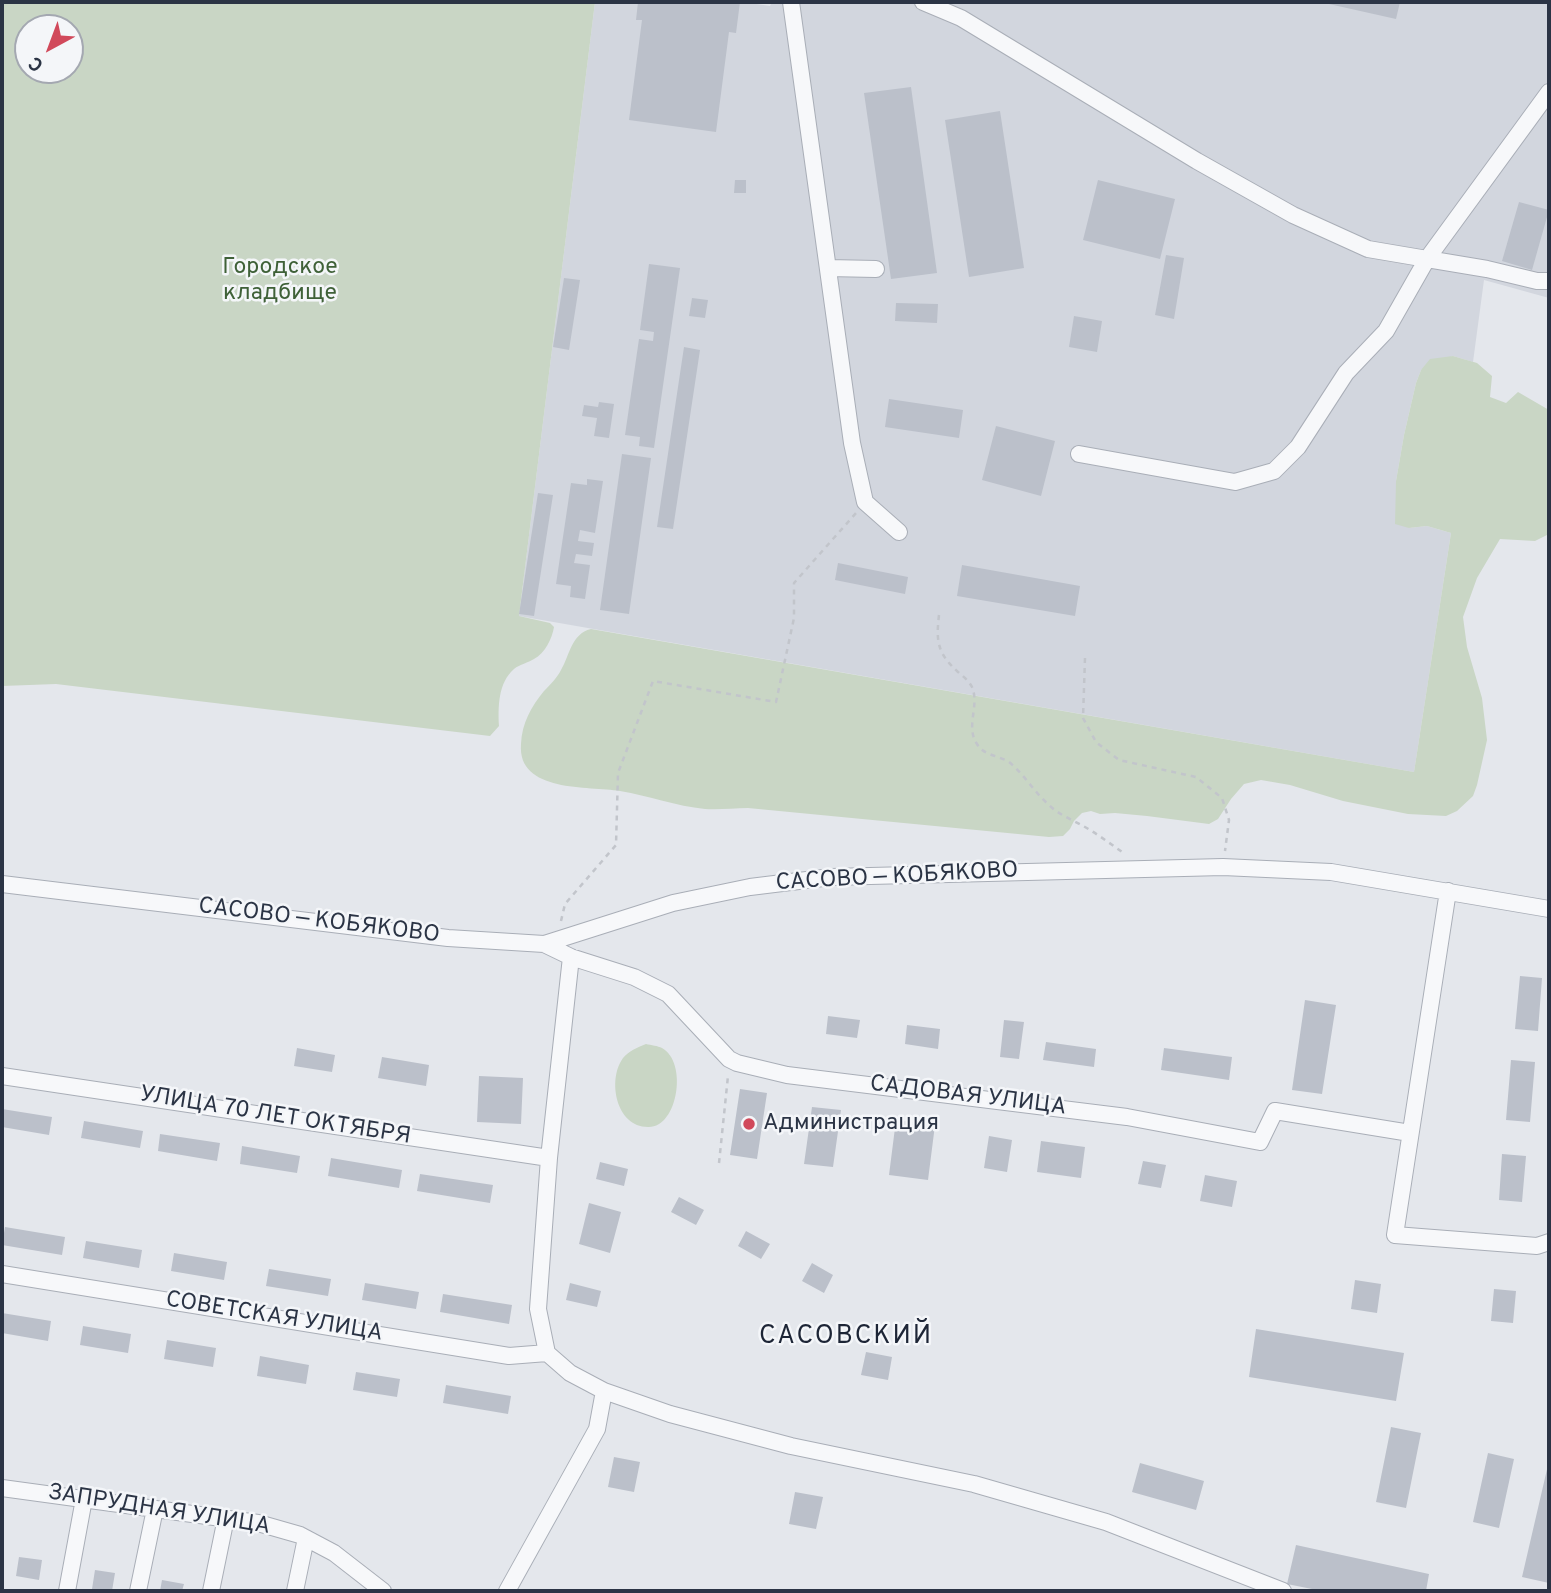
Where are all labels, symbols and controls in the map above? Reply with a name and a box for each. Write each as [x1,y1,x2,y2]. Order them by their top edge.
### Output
north arrow [14,14,84,84]
text: С [24,50,49,76]
park label: Городское кладбище [222,254,338,308]
street label: САСОВО — КОБЯКОВО [775,858,1019,898]
street label: САСОВО — КОБЯКОВО [197,893,441,951]
street label: САДОВАЯ УЛИЦА [868,1071,1068,1123]
street label: УЛИЦА 70 ЛЕТ ОКТЯБРЯ [137,1082,413,1152]
place label: Администрация [763,1110,939,1138]
marker: Администрация [741,1116,757,1132]
street label: СОВЕТСКАЯ УЛИЦА [164,1287,384,1349]
district label: САСОВСКИЙ [760,1322,932,1354]
street label: ЗАПРУДНАЯ УЛИЦА [46,1480,272,1542]

